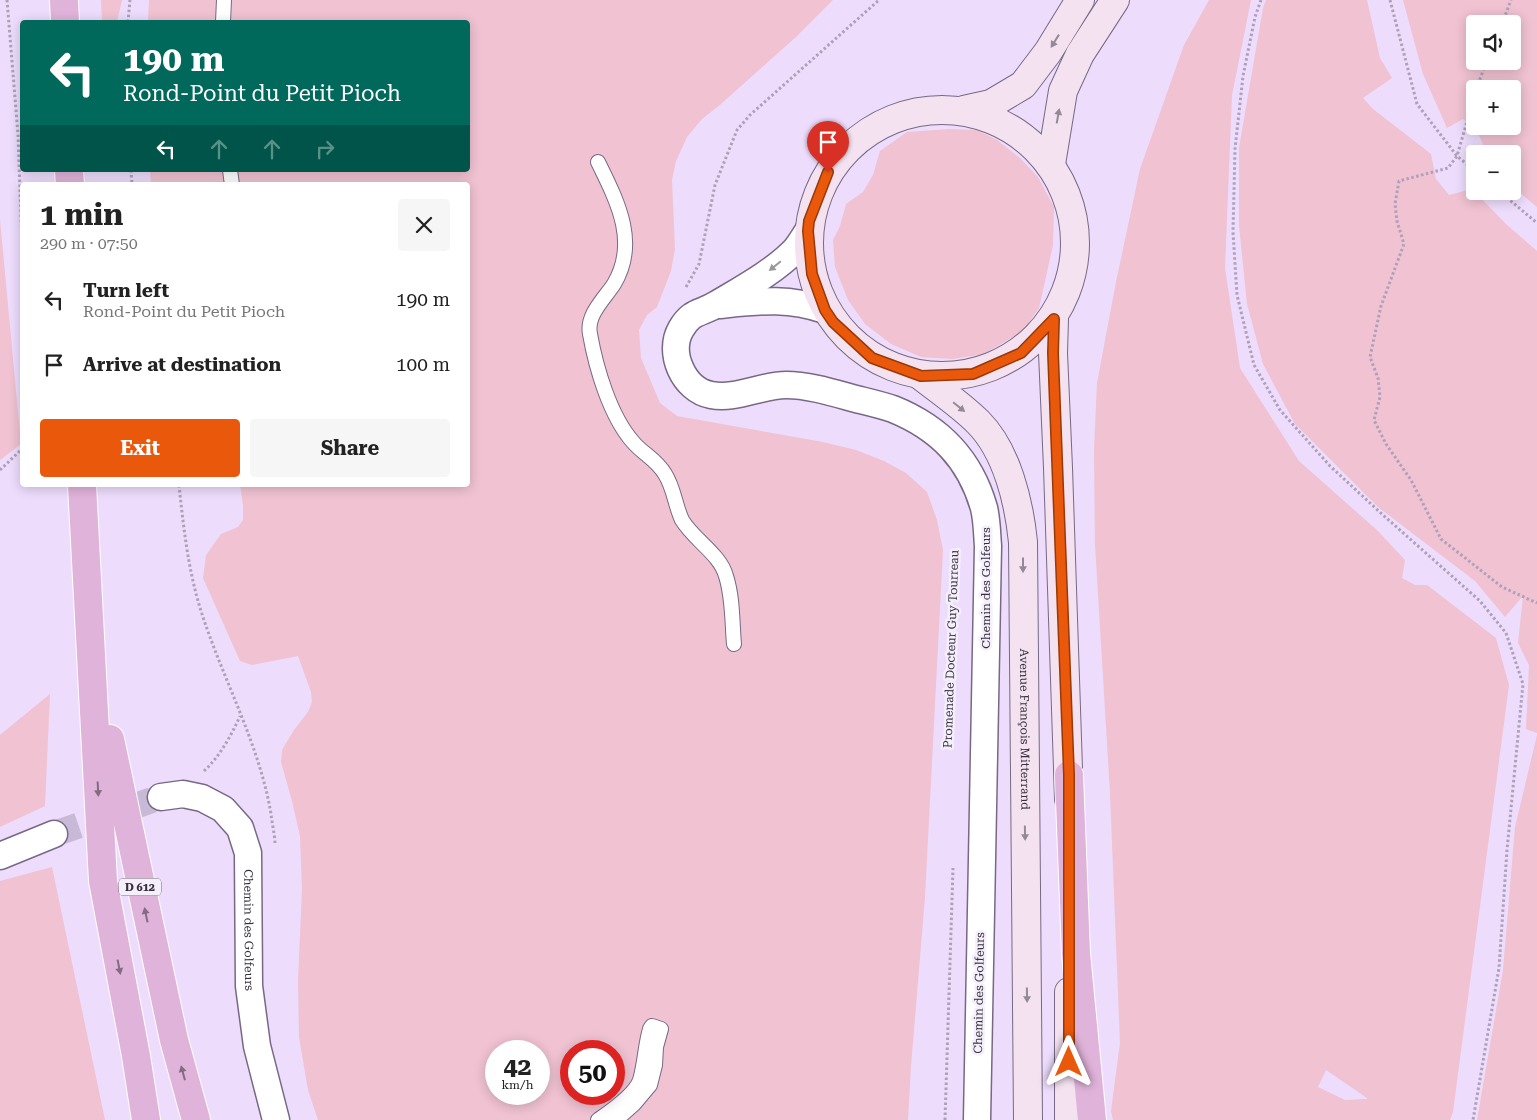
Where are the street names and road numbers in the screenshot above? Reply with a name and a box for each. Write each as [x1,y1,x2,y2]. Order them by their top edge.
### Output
street label: Chemin des Golfeurs [979,527,993,649]
street label: Promenade Docteur Guy Tourreau [941,549,961,748]
street label: Avenue François Mitterrand [1017,648,1032,810]
street label: Chemin des Golfeurs [241,869,257,992]
road number: D 612 [119,879,161,896]
street label: Chemin des Golfeurs [971,932,987,1054]

